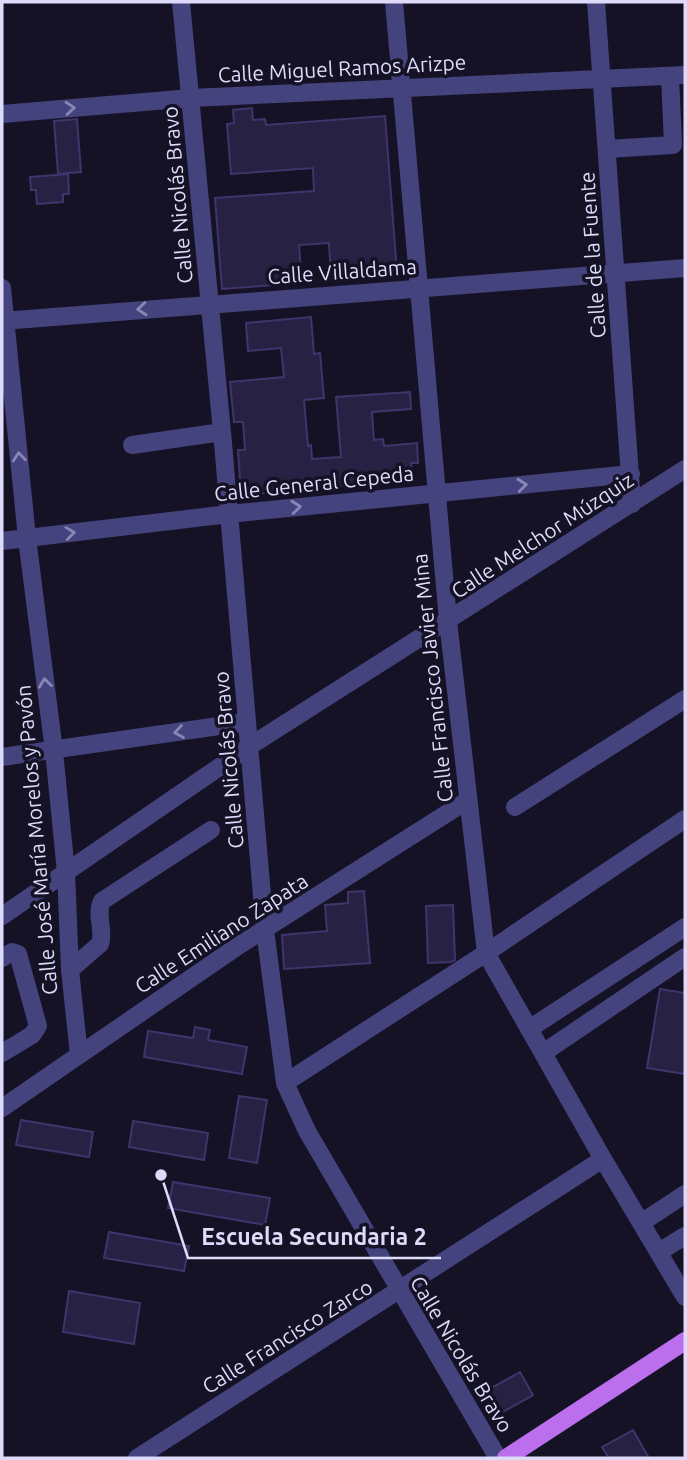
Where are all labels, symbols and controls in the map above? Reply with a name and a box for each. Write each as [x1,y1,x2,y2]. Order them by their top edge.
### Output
street label: Calle Miguel Ramos Arizpe [217,50,467,86]
one-way arrow [65,101,76,116]
street label: Calle Nicolás Bravo [157,105,197,285]
street label: Calle de la Fuente [574,171,610,339]
street label: Calle Villaldama [267,254,417,288]
one-way arrow [136,301,147,316]
one-way arrow [12,452,27,463]
street label: Calle General Cepeda [213,461,415,505]
street label: Calle Melchor Múzquiz [447,467,637,603]
one-way arrow [516,477,528,492]
one-way arrow [290,500,301,515]
one-way arrow [64,525,75,540]
street label: Calle Francisco Javier Mina [407,552,457,804]
street label: Calle Nicolás Bravo [208,670,248,850]
one-way arrow [38,677,53,689]
street label: Calle José María Morelos y Pavón [10,684,62,996]
one-way arrow [173,724,185,739]
street label: Calle Emiliano Zapata [130,868,312,998]
callout: Escuela Secundaria 2 [188,1214,441,1258]
text: Escuela Secundaria 2 [201,1224,427,1249]
street label: Calle Nicolás Bravo [406,1272,518,1436]
street label: Calle Francisco Zarco [198,1274,376,1398]

